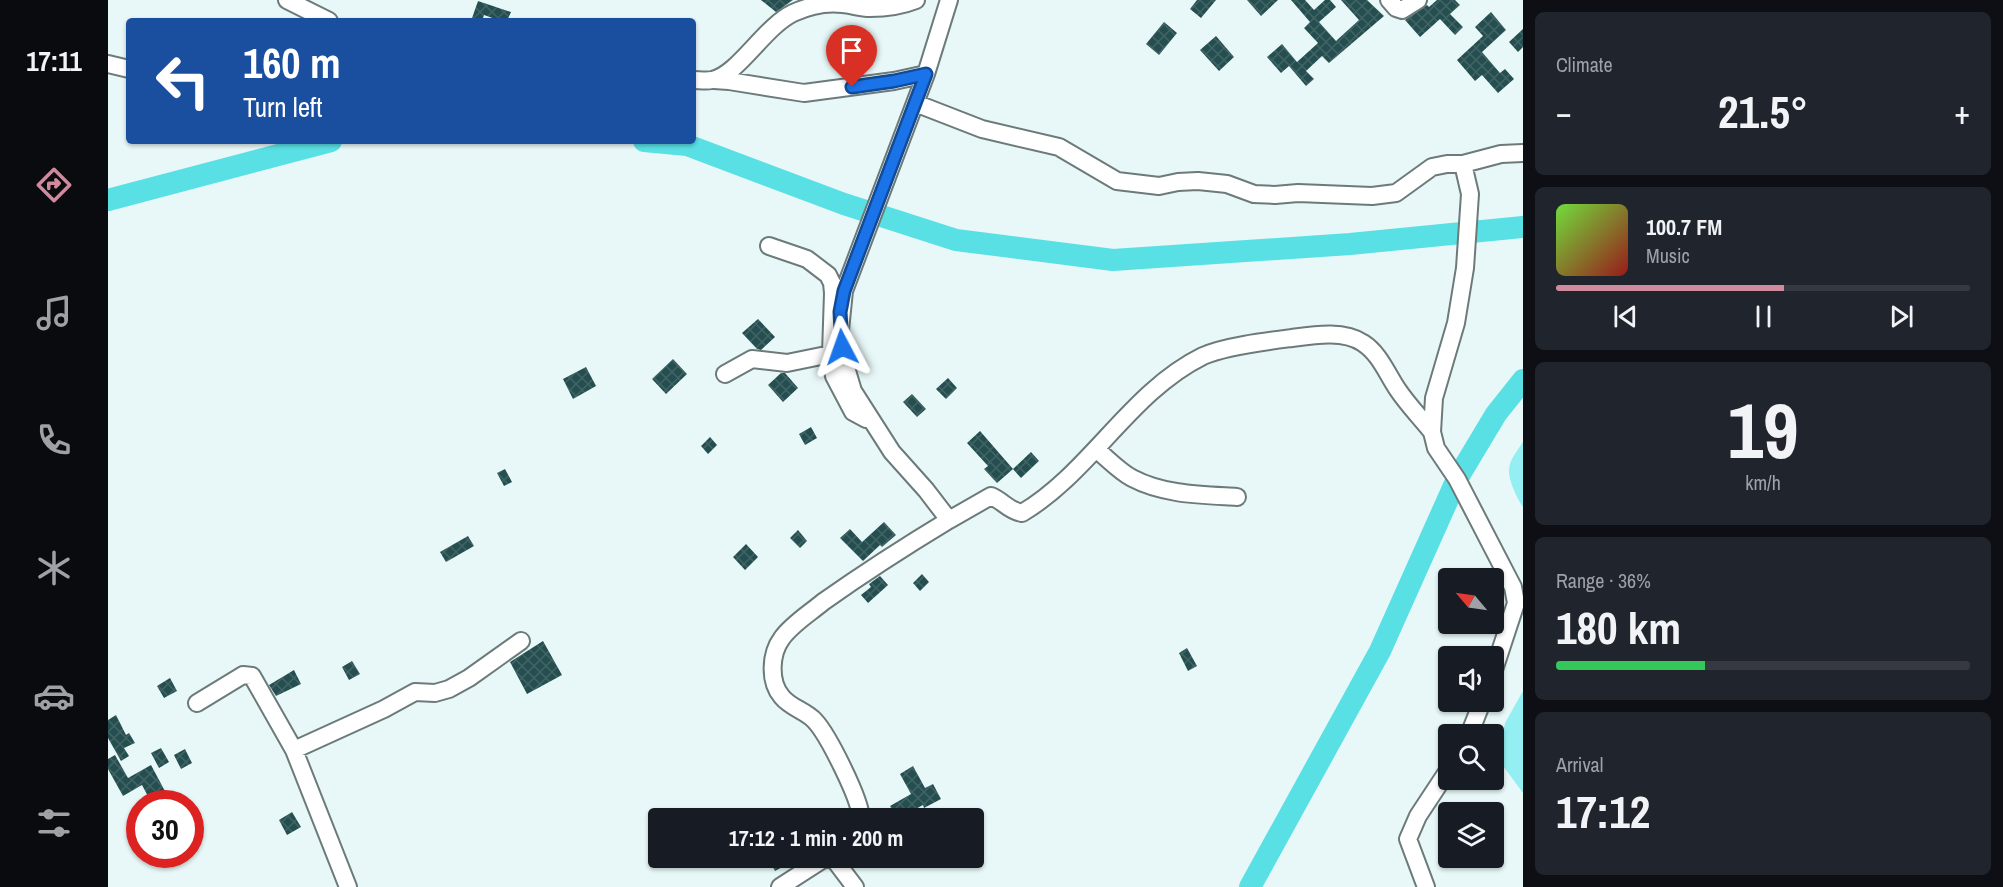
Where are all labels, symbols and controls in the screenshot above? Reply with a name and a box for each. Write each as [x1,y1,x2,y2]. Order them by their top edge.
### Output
pin [826,25,877,87]
icon: arrive [835,34,868,67]
text: 160 m [243,35,341,91]
icon: left [144,42,222,120]
text: 17:11 [26,43,82,79]
text: Climate [1556,51,1613,78]
text: 21.5° [1718,81,1808,142]
text: Turn left [243,89,322,125]
text: − [1556,90,1572,134]
text: + [1954,90,1970,134]
icon: directions [33,164,75,206]
text: 100.7 FM [1646,212,1722,242]
text: Music [1646,242,1690,269]
icon: music [33,292,75,334]
icon: previous [1609,300,1642,333]
icon: pause [1747,300,1780,333]
icon: next [1885,300,1918,333]
position arrow [810,315,874,379]
text: 19 [1727,377,1799,482]
icon: phone [33,419,75,461]
text: km/h [1745,469,1781,496]
icon: climate [33,547,75,589]
text: Range · 36% [1556,567,1651,594]
north arrow [1438,568,1504,634]
map controls [1438,568,1504,868]
text: 180 km [1556,597,1681,658]
button: sound [1438,646,1504,712]
icon: car [33,675,75,717]
button: search [1438,724,1504,790]
text: Arrival [1556,751,1603,778]
text: 17:12 [1556,781,1650,842]
speed limit sign: 30 [126,790,204,868]
icon: filters [33,802,75,844]
button: layers [1438,802,1504,868]
text: 17:12 · 1 min · 200 m [729,823,903,853]

